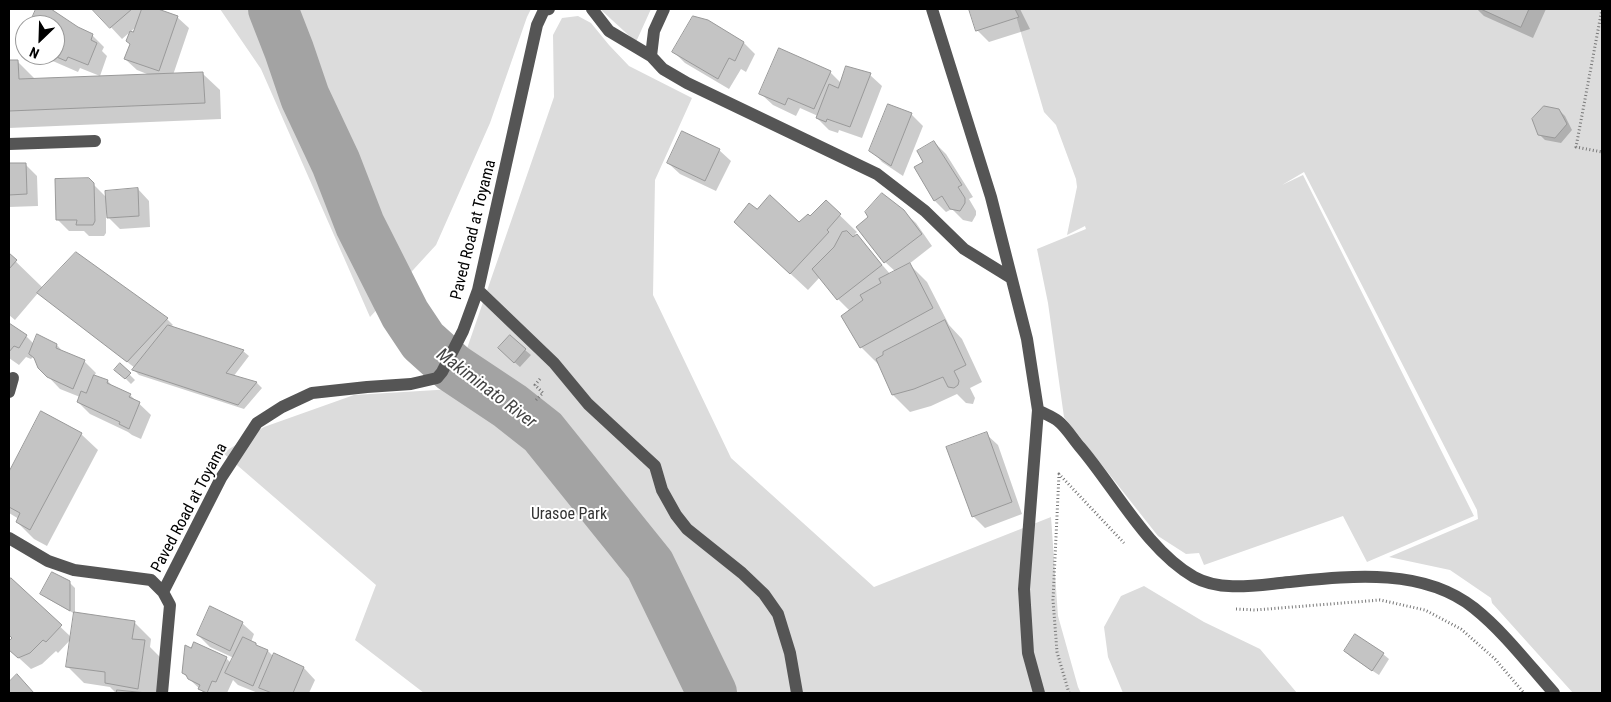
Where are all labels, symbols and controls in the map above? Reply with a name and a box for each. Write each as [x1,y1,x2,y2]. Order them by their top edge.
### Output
north arrow [15,15,65,65]
text: N [27,44,41,62]
street label: Paved Road at Toyama [447,158,501,302]
water label: Makiminato River [432,344,540,434]
street label: Paved Road at Toyama [148,440,232,576]
park label: Urasoe Park [531,505,607,525]

